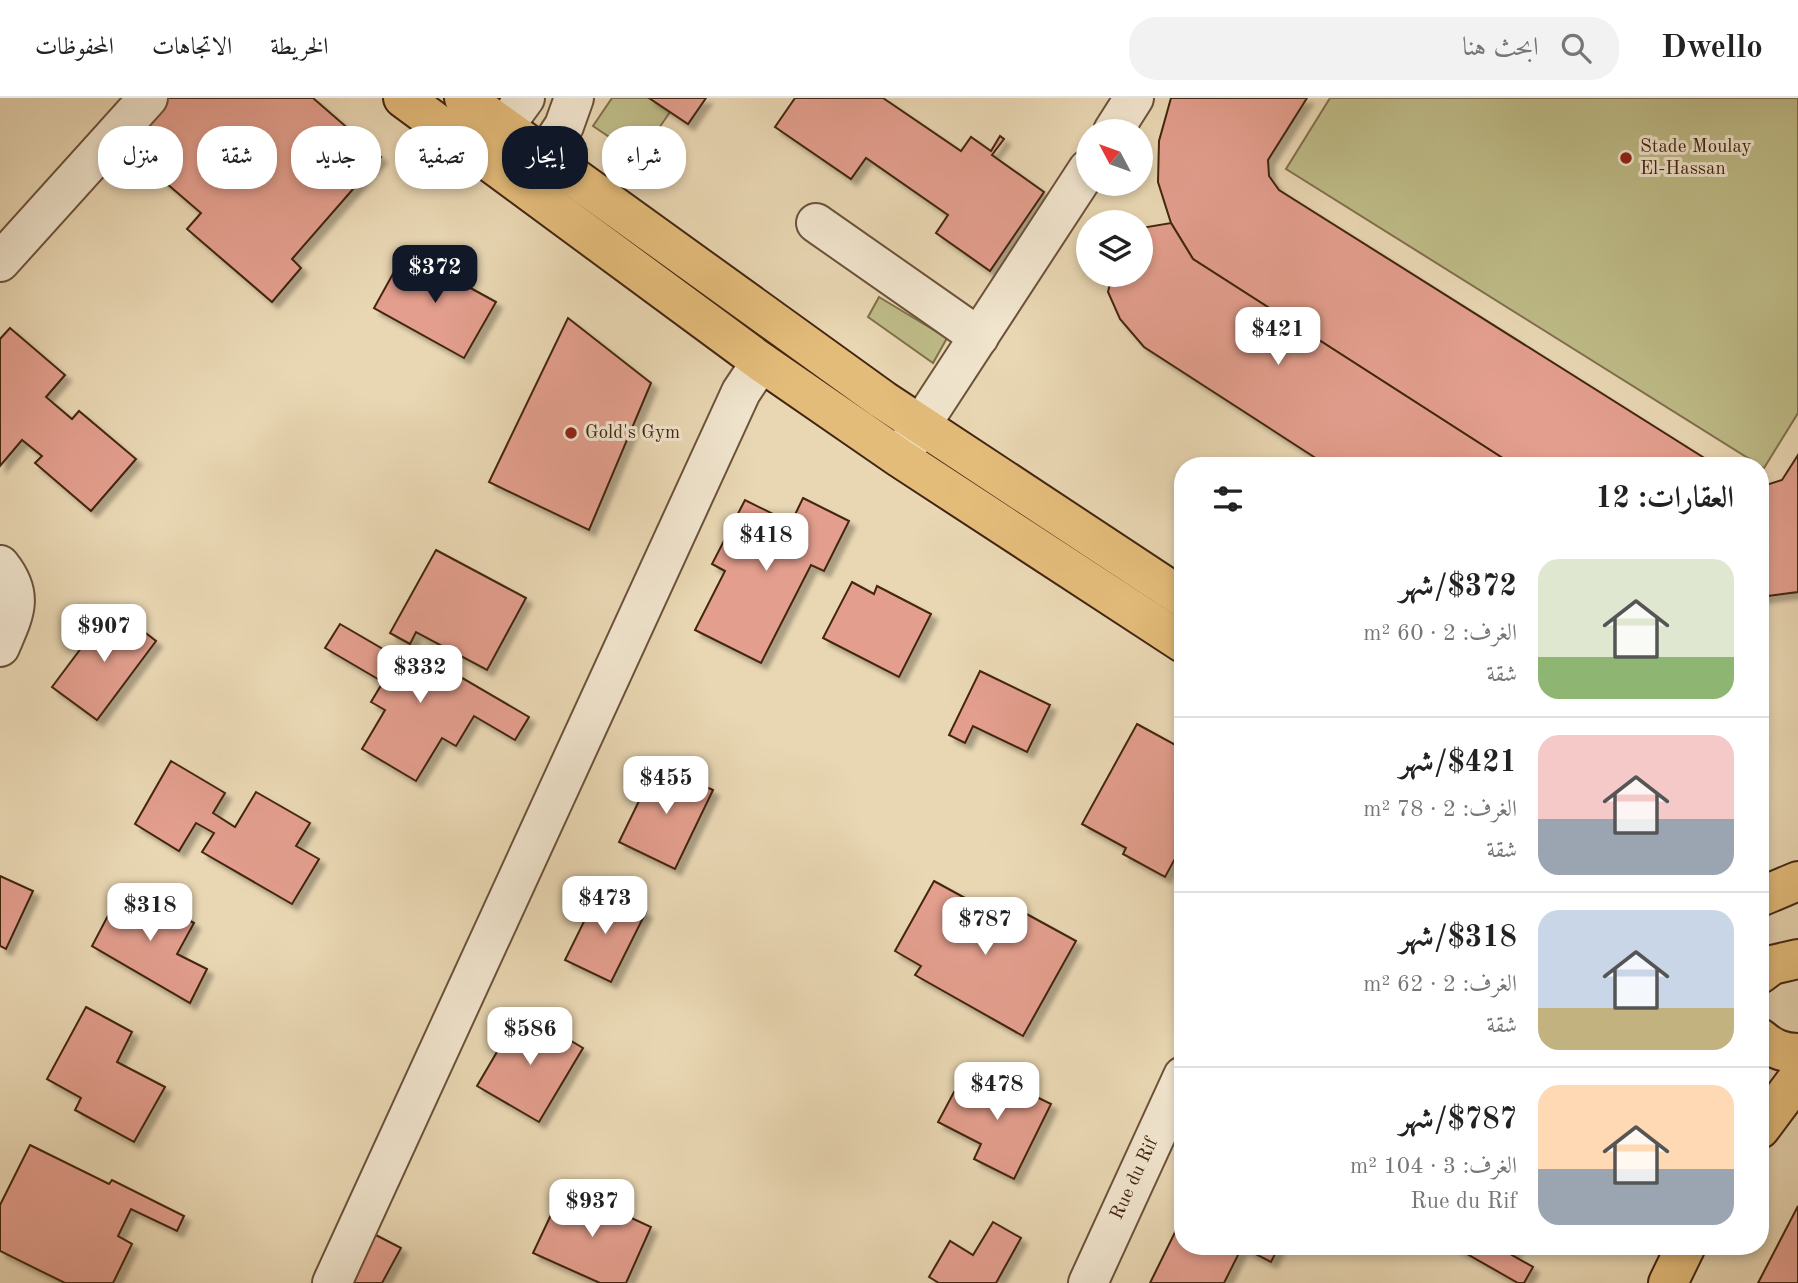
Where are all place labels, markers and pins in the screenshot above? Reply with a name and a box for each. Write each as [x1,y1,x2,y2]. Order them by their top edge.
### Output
place label: Stade Moulay El-Hassan [1640,138,1752,179]
marker: Stade Moulay El-Hassan [1618,150,1634,166]
pin: $372 [394,246,476,305]
pin: $421 [1237,308,1319,367]
place label: Gold's Gym [585,424,680,443]
marker: Gold's Gym [563,425,579,441]
pin: $418 [725,514,807,573]
pin: $907 [63,604,145,664]
pin: $332 [379,646,461,705]
pin: $455 [625,756,707,816]
pin: $473 [564,876,646,936]
pin: $318 [109,884,191,943]
pin: $787 [944,898,1026,957]
pin: $586 [489,1007,571,1067]
pin: $478 [956,1062,1038,1122]
pin: $937 [551,1180,633,1239]

